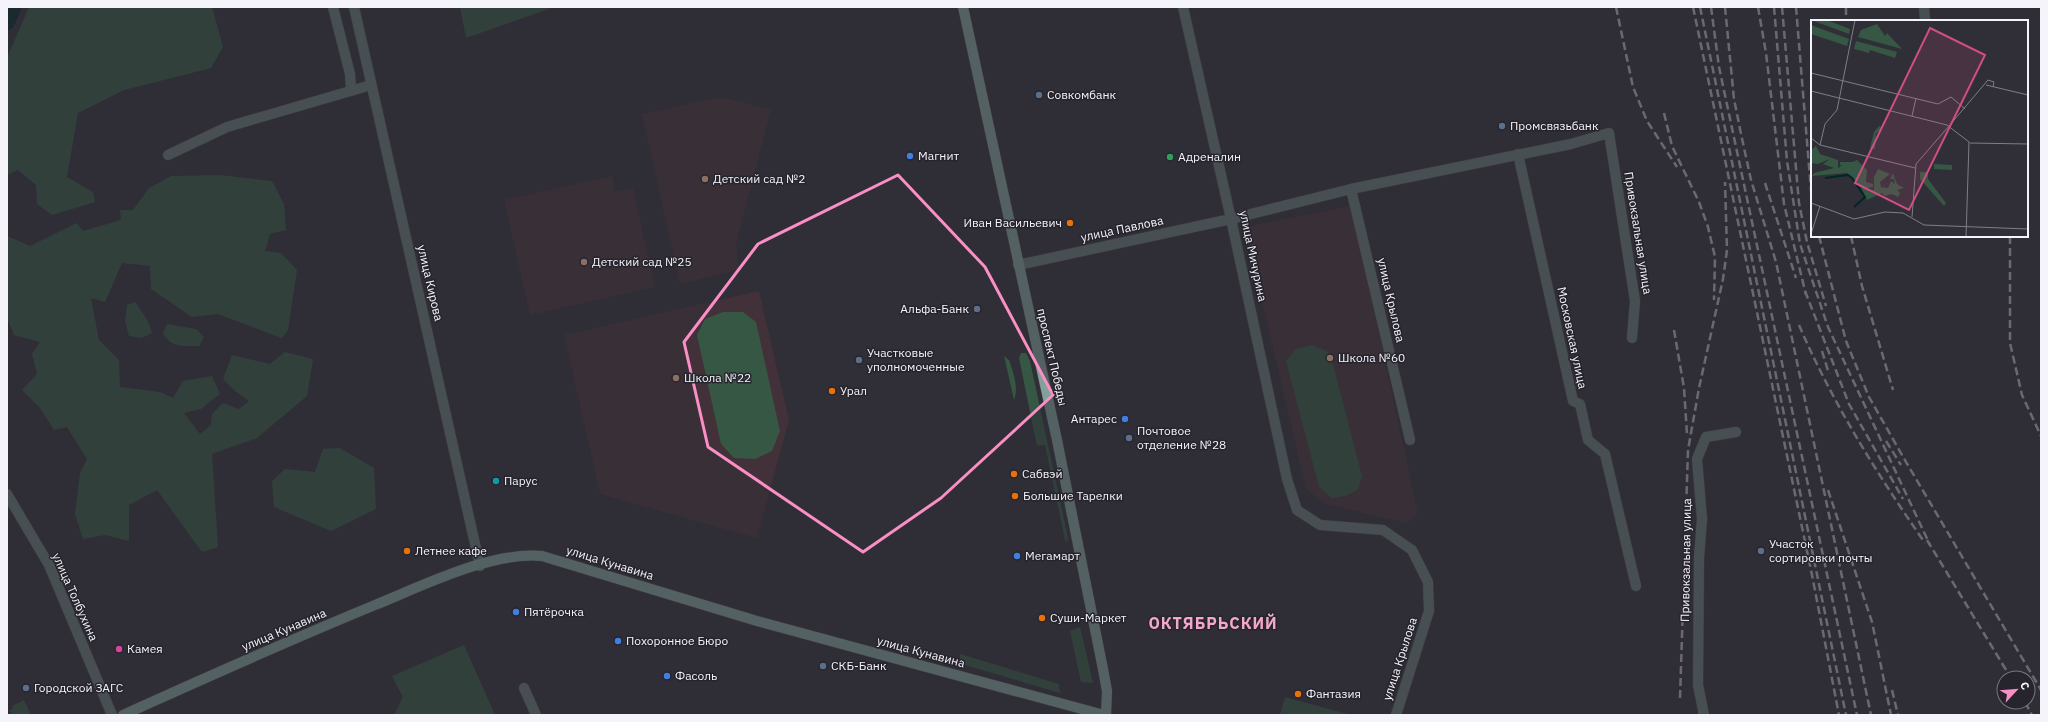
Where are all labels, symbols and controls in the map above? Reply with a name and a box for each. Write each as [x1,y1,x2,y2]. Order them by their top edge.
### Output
inset map [1811,20,2028,237]
place label: Совкомбанк [1047,87,1117,102]
marker: Совкомбанк [1034,90,1044,100]
place label: Промсвязьбанк [1510,118,1599,133]
marker: Промсвязьбанк [1497,121,1507,131]
place label: Магнит [918,148,959,163]
place label: Адреналин [1178,149,1241,164]
marker: Магнит [905,151,915,161]
marker: Адреналин [1165,152,1175,162]
place label: Детский сад №2 [713,171,805,186]
street label: Привокзальная улица [1621,171,1656,296]
marker: Детский сад №2 [700,174,710,184]
street label: улица Мичурина [1237,209,1271,303]
street label: улица Павлова [1079,212,1165,245]
place label: Иван Васильевич [963,215,1062,230]
marker: Иван Васильевич [1065,218,1075,228]
street label: улица Кирова [414,243,447,323]
place label: Детский сад №25 [592,254,692,269]
street label: улица Крылова [1374,256,1409,344]
marker: Детский сад №25 [579,257,589,267]
street label: Московская улица [1554,286,1591,391]
place label: Альфа-Банк [900,301,969,316]
marker: Альфа-Банк [972,304,982,314]
street label: проспект Победы [1034,307,1071,407]
place label: Участковые уполномоченные [867,345,965,374]
place label: Школа №60 [1338,350,1405,365]
marker: Школа №60 [1325,353,1335,363]
marker: Участковые уполномоченные [854,355,864,365]
place label: Школа №22 [684,370,751,385]
marker: Школа №22 [671,373,681,383]
place label: Урал [840,383,867,398]
marker: Урал [827,386,837,396]
place label: Антарес [1071,411,1117,426]
marker: Антарес [1120,414,1130,424]
place label: Почтовое отделение №28 [1137,423,1226,452]
marker: Почтовое отделение №28 [1124,433,1134,443]
place label: Сабвэй [1022,466,1062,481]
marker: Сабвэй [1009,469,1019,479]
place label: Парус [504,473,537,488]
marker: Парус [491,476,501,486]
place label: Большие Тарелки [1023,488,1123,503]
marker: Большие Тарелки [1010,491,1020,501]
street label: Привокзальная улица [1677,497,1694,622]
place label: Участок сортировки почты [1769,536,1873,565]
street label: улица Кунавина [565,542,656,583]
place label: Летнее кафе [415,543,487,558]
marker: Летнее кафе [402,546,412,556]
marker: Участок сортировки почты [1756,546,1766,556]
place label: Мегамарт [1025,548,1080,563]
street label: улица Толбухина [49,550,102,644]
marker: Мегамарт [1012,551,1022,561]
place label: Пятёрочка [524,604,584,619]
street label: улица Кунавина [239,605,329,654]
marker: Пятёрочка [511,607,521,617]
place label: Суши-Маркет [1050,610,1127,625]
marker: Суши-Маркет [1037,613,1047,623]
district label: ОКТЯБРЬСКИЙ [1148,613,1278,633]
street label: улица Крылова [1379,615,1420,702]
place label: Похоронное Бюро [626,633,728,648]
street label: улица Кунавина [876,633,967,671]
marker: Похоронное Бюро [613,636,623,646]
place label: Камея [127,641,163,656]
marker: Камея [114,644,124,654]
place label: СКБ-Банк [831,658,887,673]
marker: СКБ-Банк [818,661,828,671]
place label: Фасоль [675,668,717,683]
north arrow [1996,670,2036,710]
marker: Фасоль [662,671,672,681]
text: С [2017,679,2033,692]
place label: Городской ЗАГС [34,680,124,695]
marker: Городской ЗАГС [21,683,31,693]
place label: Фантазия [1306,686,1361,701]
marker: Фантазия [1293,689,1303,699]

